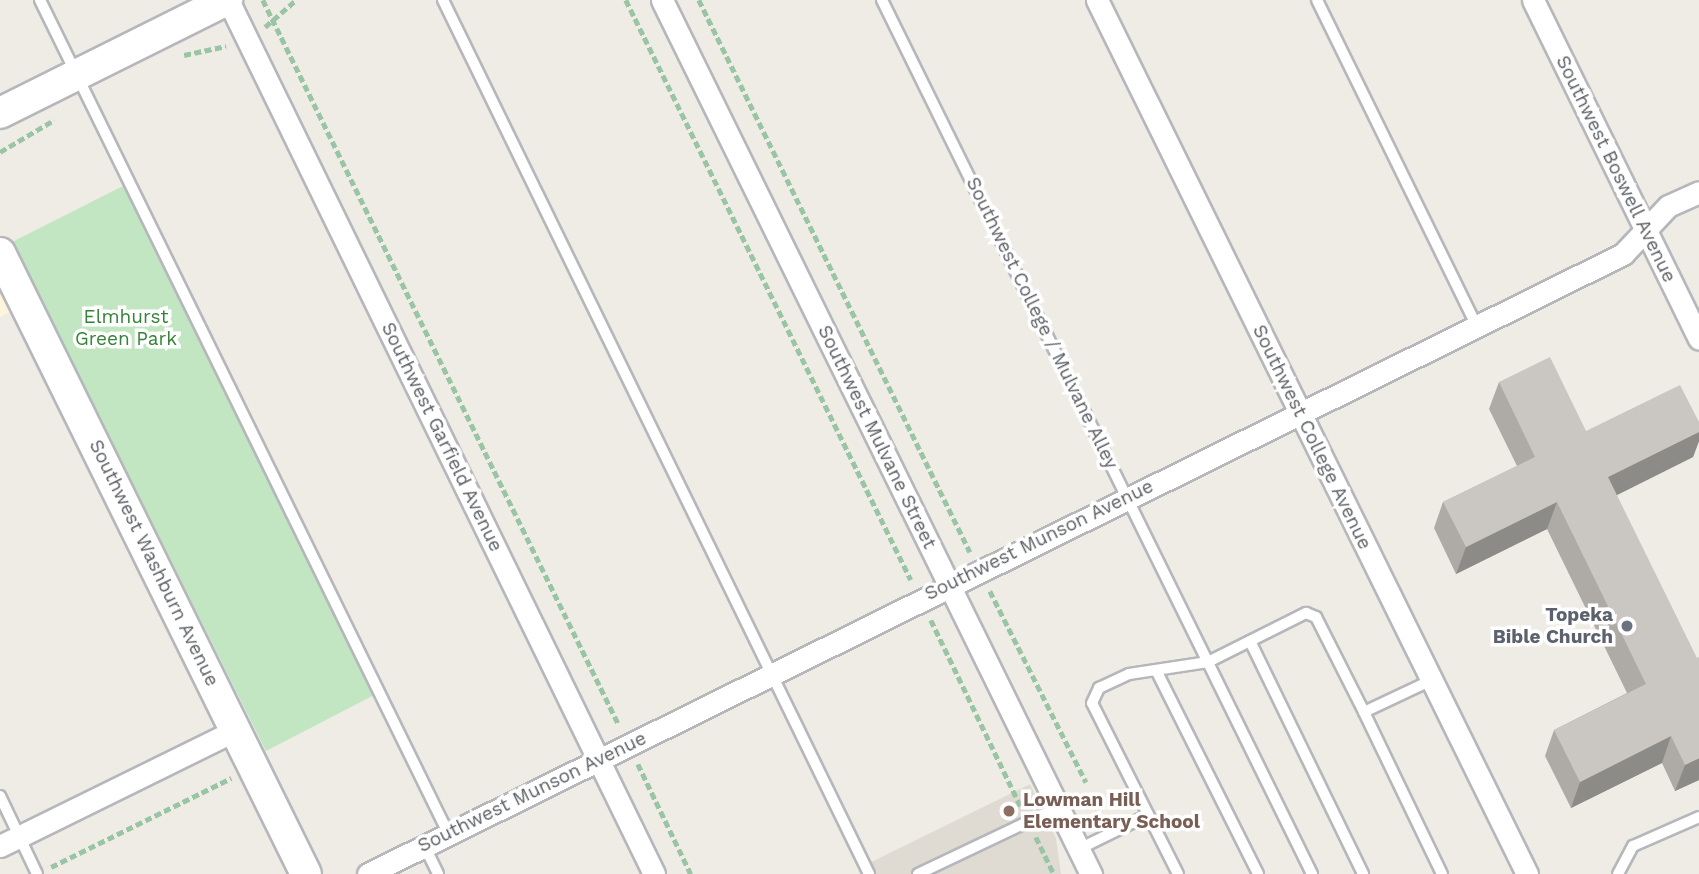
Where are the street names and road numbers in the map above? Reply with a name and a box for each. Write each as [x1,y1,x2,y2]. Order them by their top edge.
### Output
street label: Southwest Boswell Avenue [1551,51,1681,287]
street label: Southwest College / Mulvane Alley [961,173,1123,473]
street label: Southwest Garfield Avenue [376,318,508,556]
street label: Southwest College Avenue [1247,321,1377,553]
street label: Southwest Mulvane Street [813,322,941,552]
street label: Southwest Washburn Avenue [84,435,224,691]
street label: Southwest Munson Avenue [921,474,1157,606]
street label: Southwest Munson Avenue [414,726,650,858]

